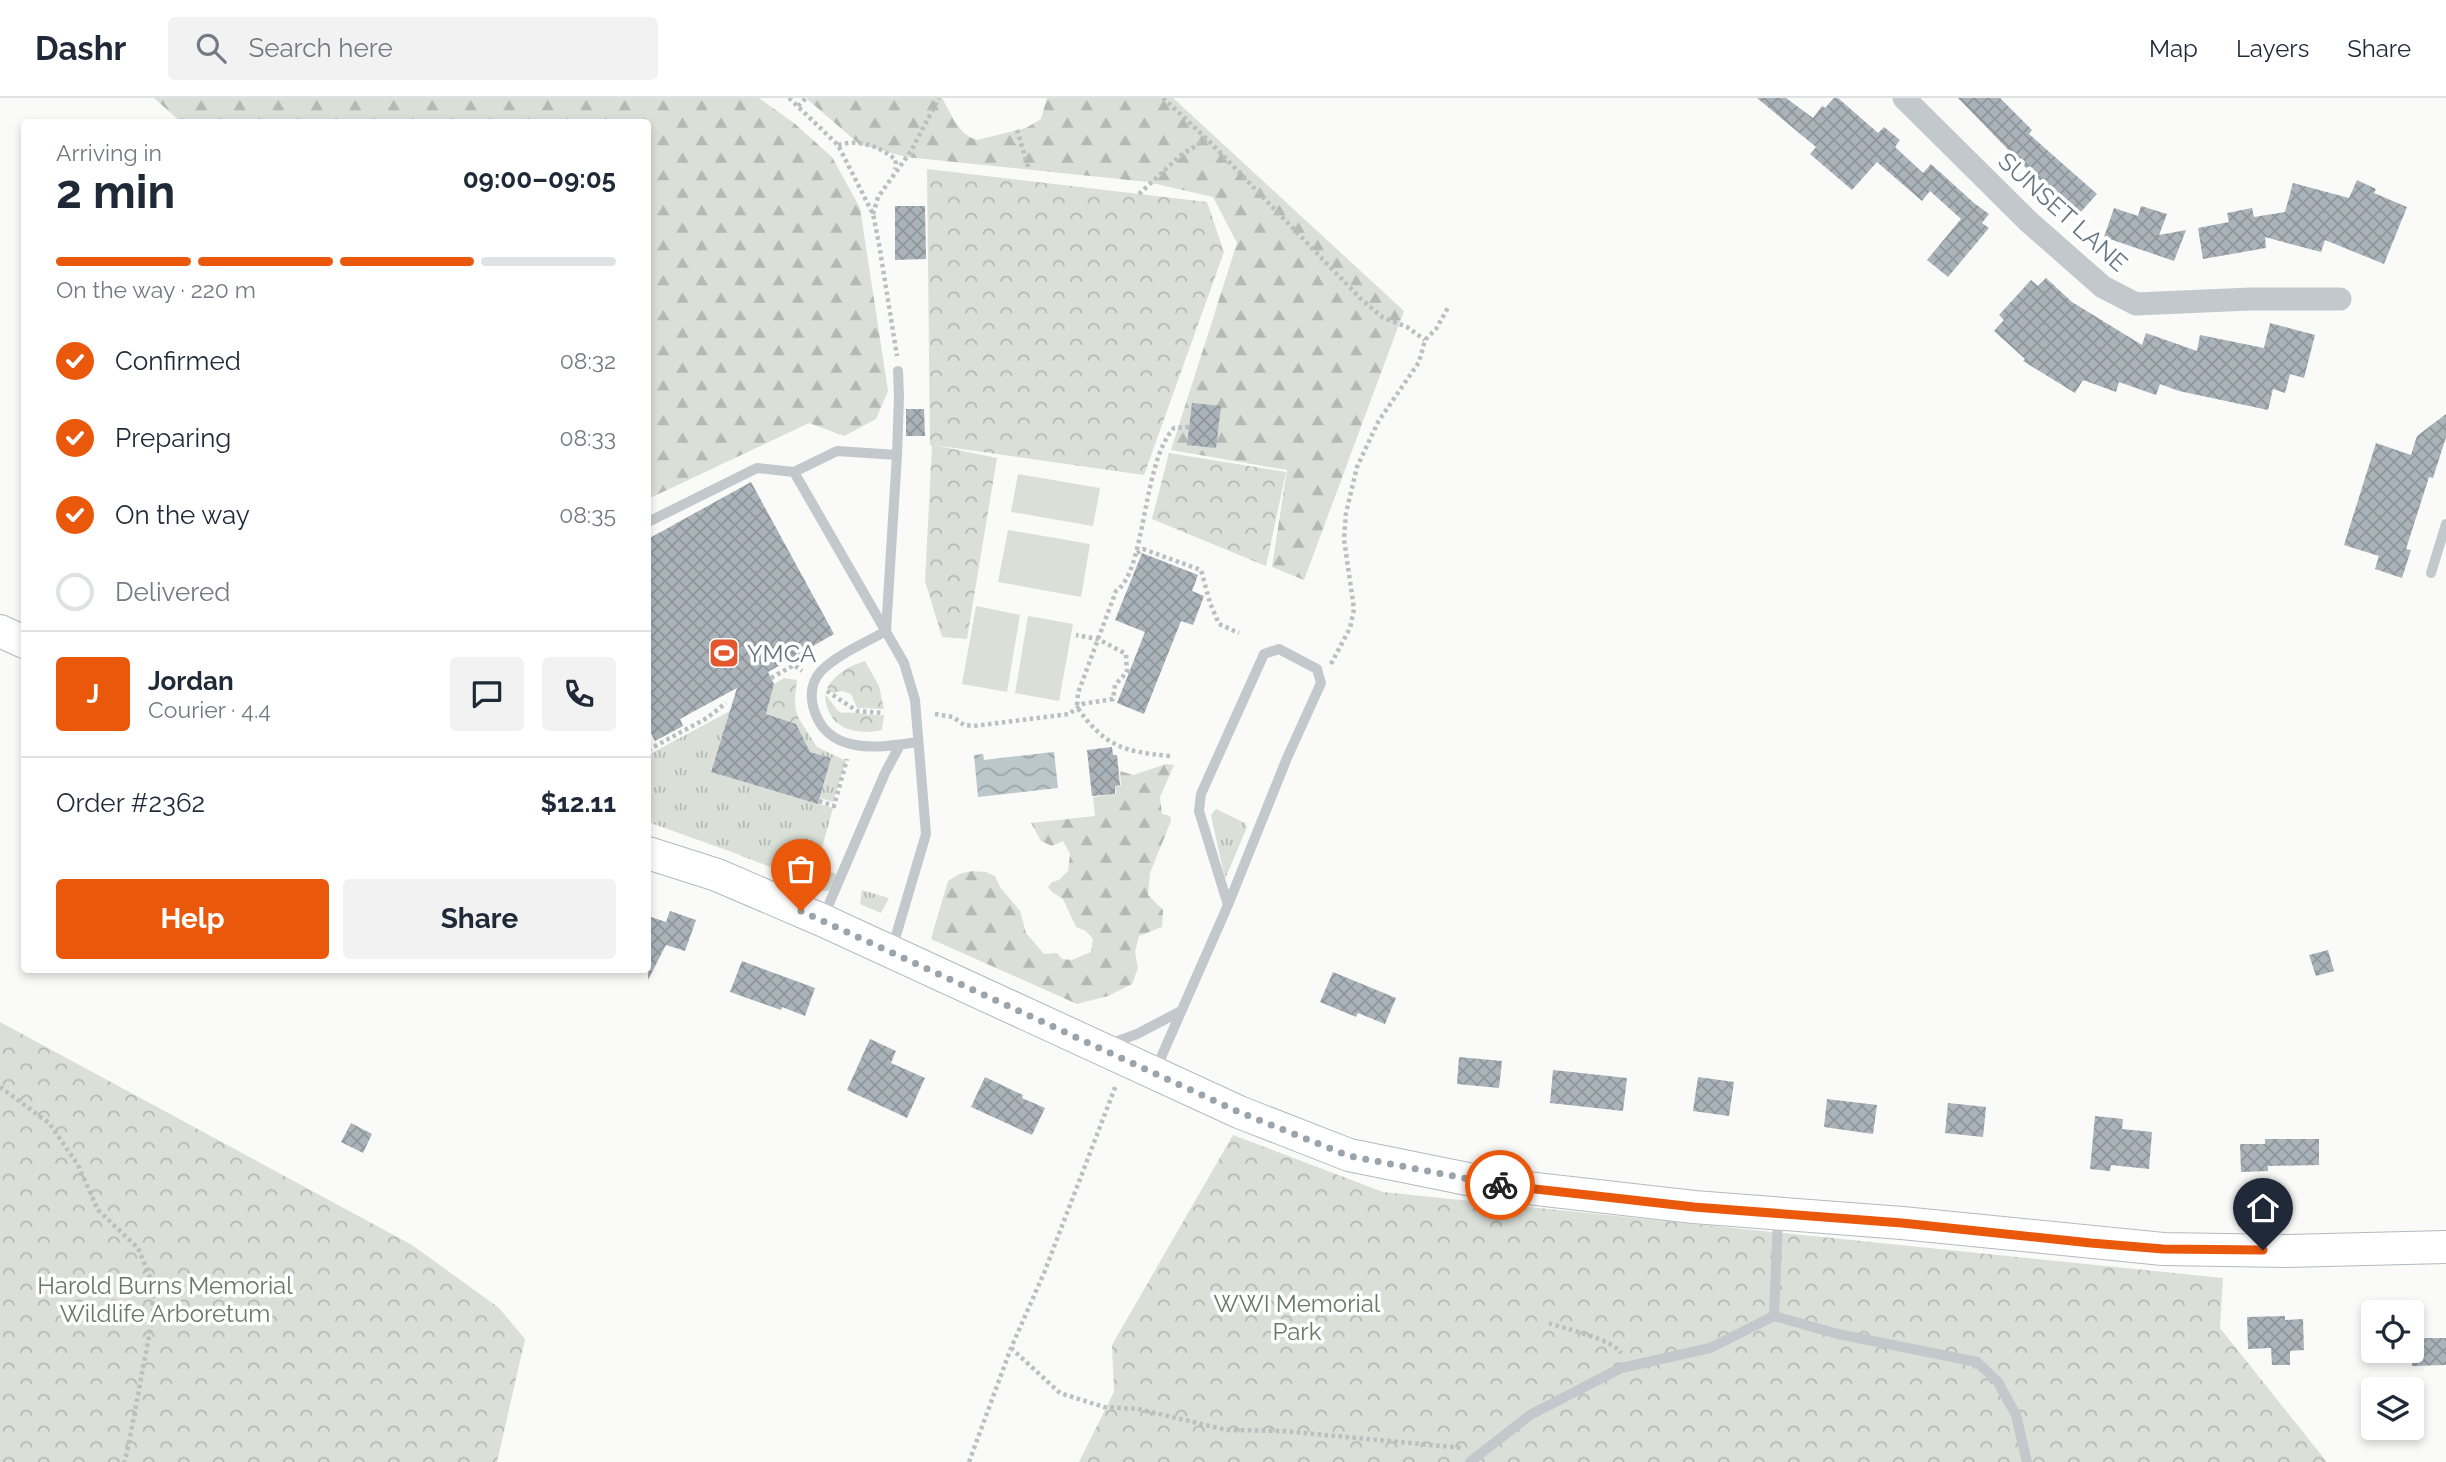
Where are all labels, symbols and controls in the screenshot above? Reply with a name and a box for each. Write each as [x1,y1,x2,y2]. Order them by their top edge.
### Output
search box [168,17,658,80]
text: Dashr [35,29,126,68]
icon: search [192,29,230,67]
text: Search here [248,33,393,63]
text: Map [2149,34,2198,63]
text: Layers [2236,34,2309,63]
text: Share [2347,34,2411,63]
text: Arriving in [56,139,162,166]
street label: SUNSET LANE [1992,146,2134,278]
text: 09:00–09:05 [463,164,616,194]
text: 2 min [56,165,175,219]
text: On the way · 220 m [56,276,256,303]
icon: check [56,342,94,380]
text: Confirmed [115,346,241,376]
text: 08:32 [560,347,616,374]
icon: check [56,419,94,457]
text: Preparing [115,423,231,453]
text: 08:33 [559,424,616,451]
icon: check [56,496,94,534]
text: On the way [115,500,250,530]
text: 08:35 [559,501,616,528]
text: Delivered [115,577,230,607]
sports icon: YMCA [707,636,741,670]
place label: YMCA [747,639,816,668]
button: chat [450,657,524,731]
button: phone [542,657,616,731]
text: Jordan [148,666,234,696]
text: J [87,679,99,709]
text: Courier · 4.4 [148,696,271,723]
text: Order #2362 [56,788,205,818]
text: $12.11 [540,788,616,818]
pin [771,839,831,911]
icon: bag [782,850,820,888]
button: Help [56,879,329,959]
button: Share [343,879,616,959]
courier [1465,1150,1535,1220]
icon: bike [1481,1166,1519,1204]
pin [2233,1178,2293,1250]
icon: home [2244,1189,2282,1227]
park label: Harold Burns Memorial Wildlife Arboretum [37,1271,293,1328]
park label: WWI Memorial Park [1214,1289,1381,1346]
map controls [2361,1300,2424,1440]
button: locate [2361,1300,2424,1363]
button: layers [2361,1377,2424,1440]

